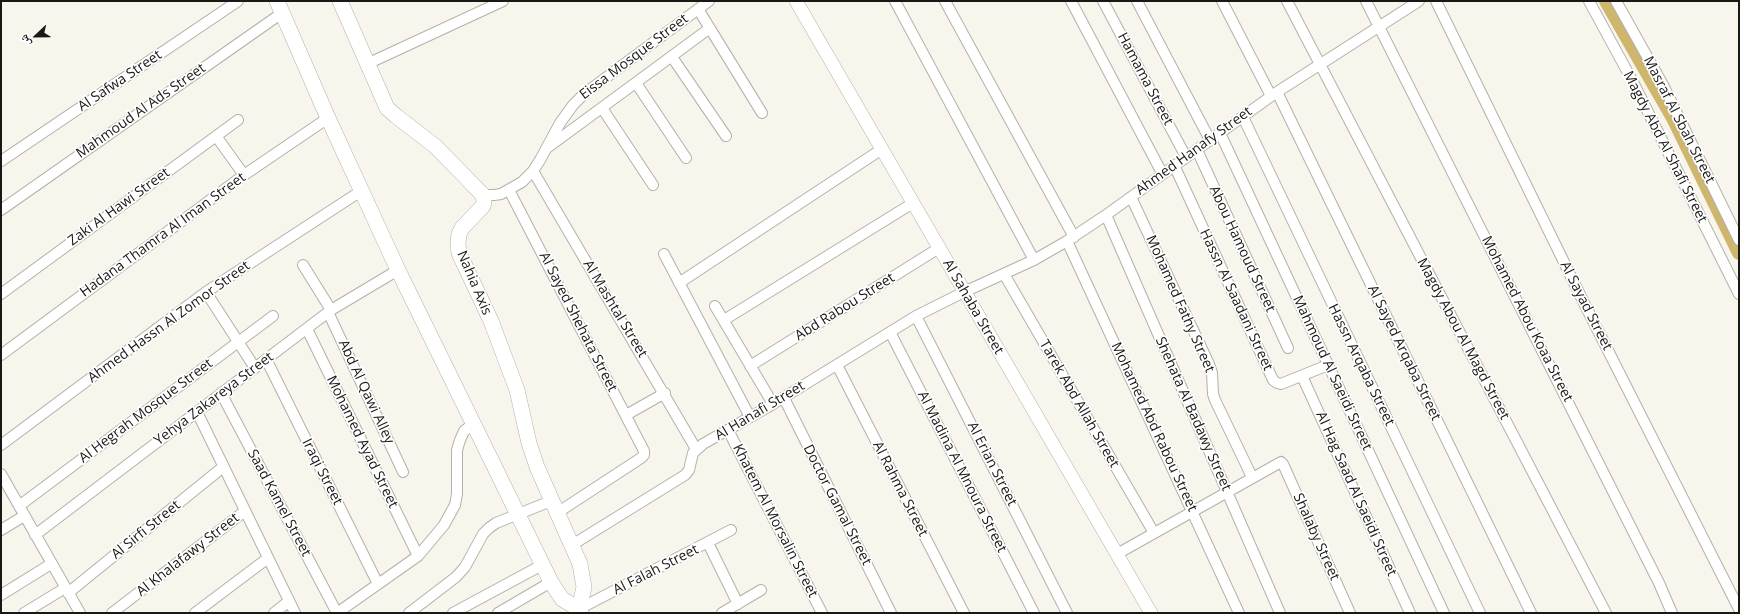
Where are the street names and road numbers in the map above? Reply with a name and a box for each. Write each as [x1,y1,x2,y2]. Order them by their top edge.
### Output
street label: Eissa Mosque Street [576,11,692,103]
street label: Hamama Street [1114,30,1176,128]
street label: Al Safwa Street [75,47,165,115]
street label: Masraf Al Sbah Street [1640,54,1718,186]
street label: Mahmoud Al Ads Street [73,60,209,162]
street label: Magdy Abd Al Shafi Street [1619,68,1711,226]
street label: Ahmed Hanafy Street [1133,103,1255,199]
street label: Zaki Al Hawi Street [65,164,173,250]
street label: Hadana Thamra Al Iman Street [77,169,249,301]
street label: Abou Hamoud Street [1205,183,1279,315]
street label: Hassn Al Saadani Street [1196,227,1276,373]
street label: Mohamed Fathy Street [1142,233,1218,375]
street label: Mohamed Abou Koaa Street [1478,233,1576,405]
street label: Nahia Axis [453,248,495,318]
street label: Al Sayed Shehata Street [535,249,621,395]
street label: Magdy Abou Al Magd Street [1413,255,1513,423]
street label: Al Sahaba Street [939,256,1007,358]
street label: Ahmed Hassn Al Zomor Street [85,257,253,387]
street label: Al Mashtal Street [579,257,651,361]
street label: Al Sayad Street [1556,259,1616,353]
street label: Abd Rabou Street [792,270,898,344]
street label: Al Sayed Arqaba Street [1364,283,1444,423]
street label: Mahmoud Al Saeidi Street [1289,293,1375,453]
street label: Hassn Arqaba Street [1324,301,1398,429]
street label: Shehata Al Badawy Street [1151,334,1235,494]
street label: Abd Al Qawi Alley [334,337,398,447]
street label: Tarek Abd Allah Street [1036,337,1122,471]
street label: Mohamed Abd Rabou Street [1107,340,1201,514]
street label: Yehya Zakareya Street [151,349,277,449]
street label: Al Hegrah Mosque Street [76,355,216,467]
street label: Mohamed Ayad Street [323,373,401,511]
street label: Al Hanafi Street [712,378,808,444]
street label: Al Madina Al Mnoura Street [914,388,1010,556]
street label: Al Hag Saad Al Saeidi Street [1312,409,1400,579]
street label: Al Erian Street [964,419,1020,509]
street label: Iraqi Street [298,436,346,508]
street label: Al Rahma Street [869,439,931,539]
street label: Khatem Al Morsalin Street [729,441,821,601]
street label: Doctor Gamal Street [799,442,875,568]
street label: Saad Kamel Street [244,447,314,559]
street label: Shalaby Street [1289,491,1343,583]
street label: Al Sirfi Street [108,497,184,563]
street label: Al Khalafawy Street [133,510,243,600]
street label: Al Falah Street [610,541,702,599]

